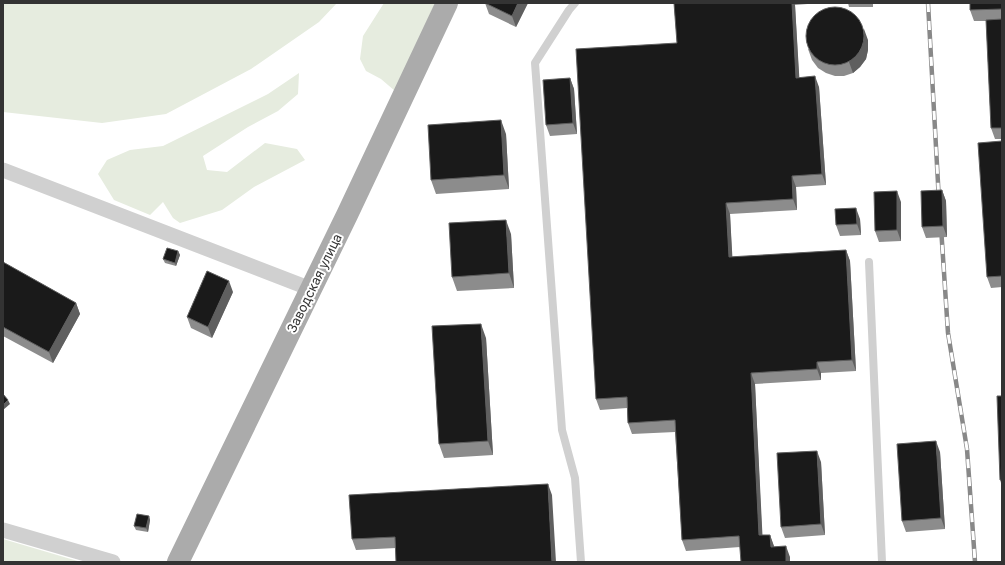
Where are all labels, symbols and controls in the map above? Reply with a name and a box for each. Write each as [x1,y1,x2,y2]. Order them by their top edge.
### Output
street label: Заводская улица [283,231,345,335]

